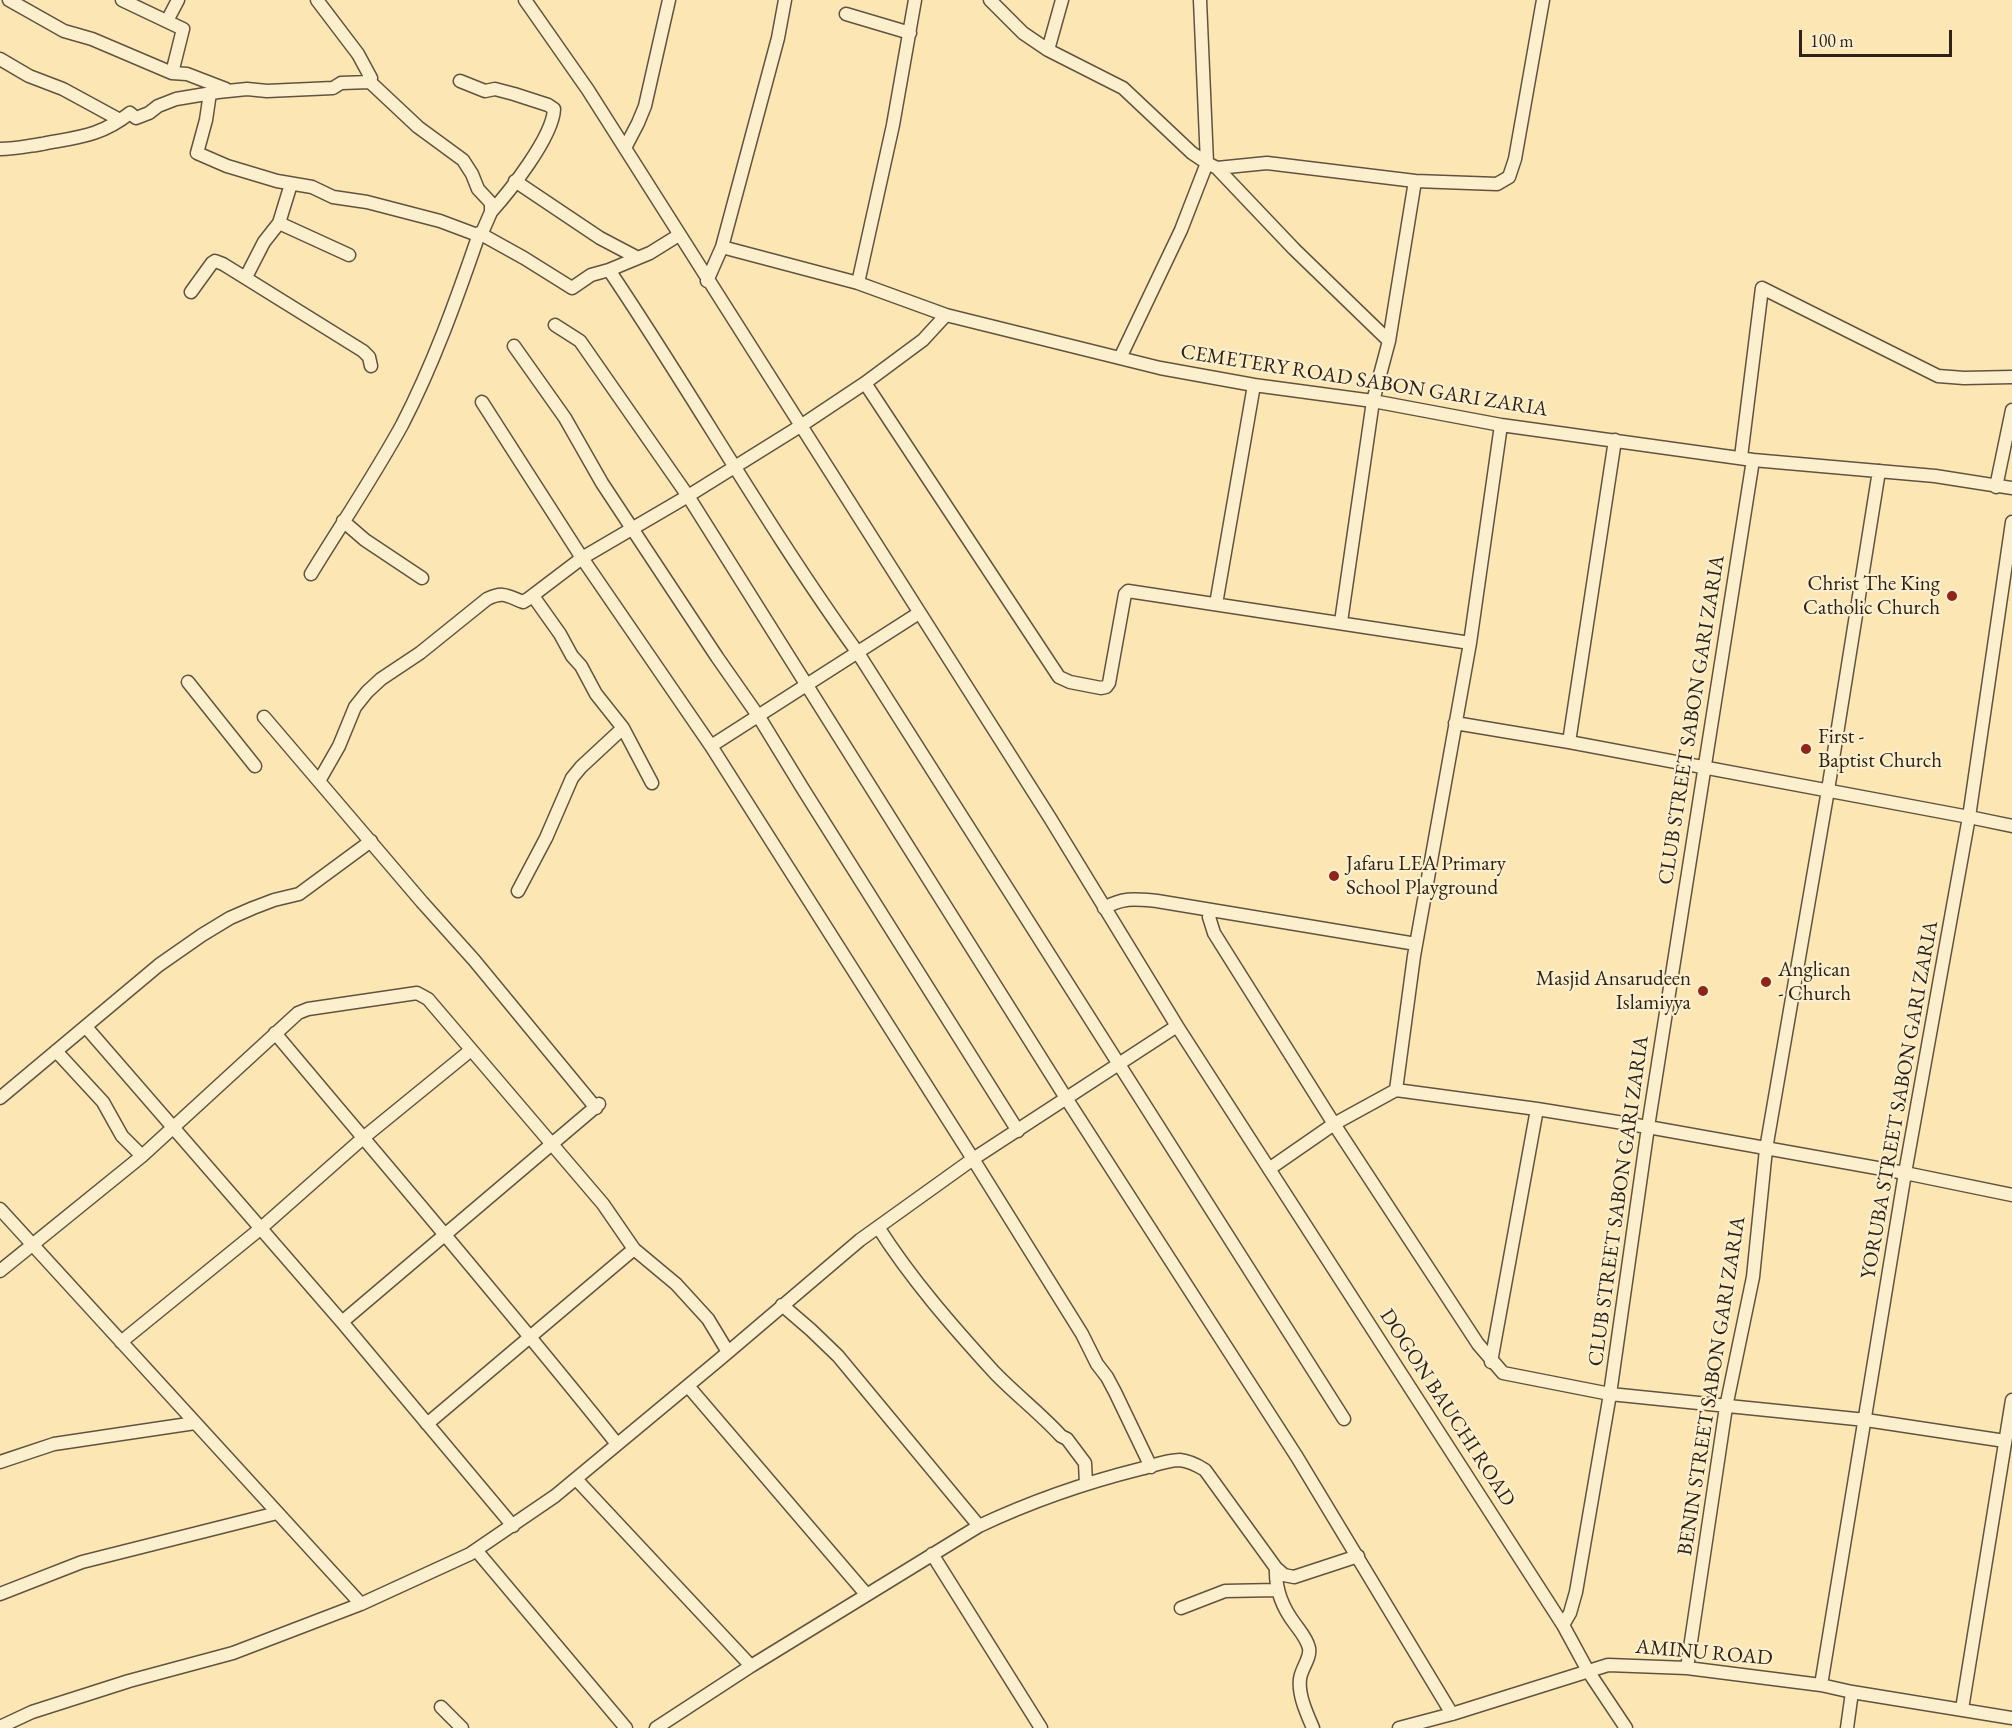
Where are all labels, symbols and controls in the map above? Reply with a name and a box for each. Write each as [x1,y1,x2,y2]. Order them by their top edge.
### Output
scale bar [1802,18,1955,56]
text: 100 m [1810,29,1854,52]
street label: CEMETERY ROAD SABON GARI ZARIA [1179,339,1549,423]
street label: CLUB STREET SABON GARI ZARIA [1653,553,1731,887]
place label: Christ The King Catholic Church [1803,571,1940,621]
marker: Christ The King Catholic Church [1945,589,1959,603]
place label: First - Baptist Church [1818,724,1942,774]
marker: First - Baptist Church [1799,742,1813,756]
place label: Jafaru LEA Primary School Playground [1346,851,1506,901]
marker: Jafaru LEA Primary School Playground [1327,869,1341,883]
street label: YORUBA STREET SABON GARI ZARIA [1856,919,1944,1281]
place label: Anglican - Church [1778,957,1851,1007]
place label: Masjid Ansarudeen Islamiyya [1536,966,1691,1016]
marker: Anglican - Church [1759,975,1773,989]
marker: Masjid Ansarudeen Islamiyya [1696,984,1710,998]
street label: CLUB STREET SABON GARI ZARIA [1583,1034,1655,1368]
street label: BENIN STREET SABON GARI ZARIA [1673,1215,1751,1557]
street label: DOGON BAUCHI ROAD [1374,1305,1520,1511]
street label: AMINU ROAD [1634,1634,1774,1672]

